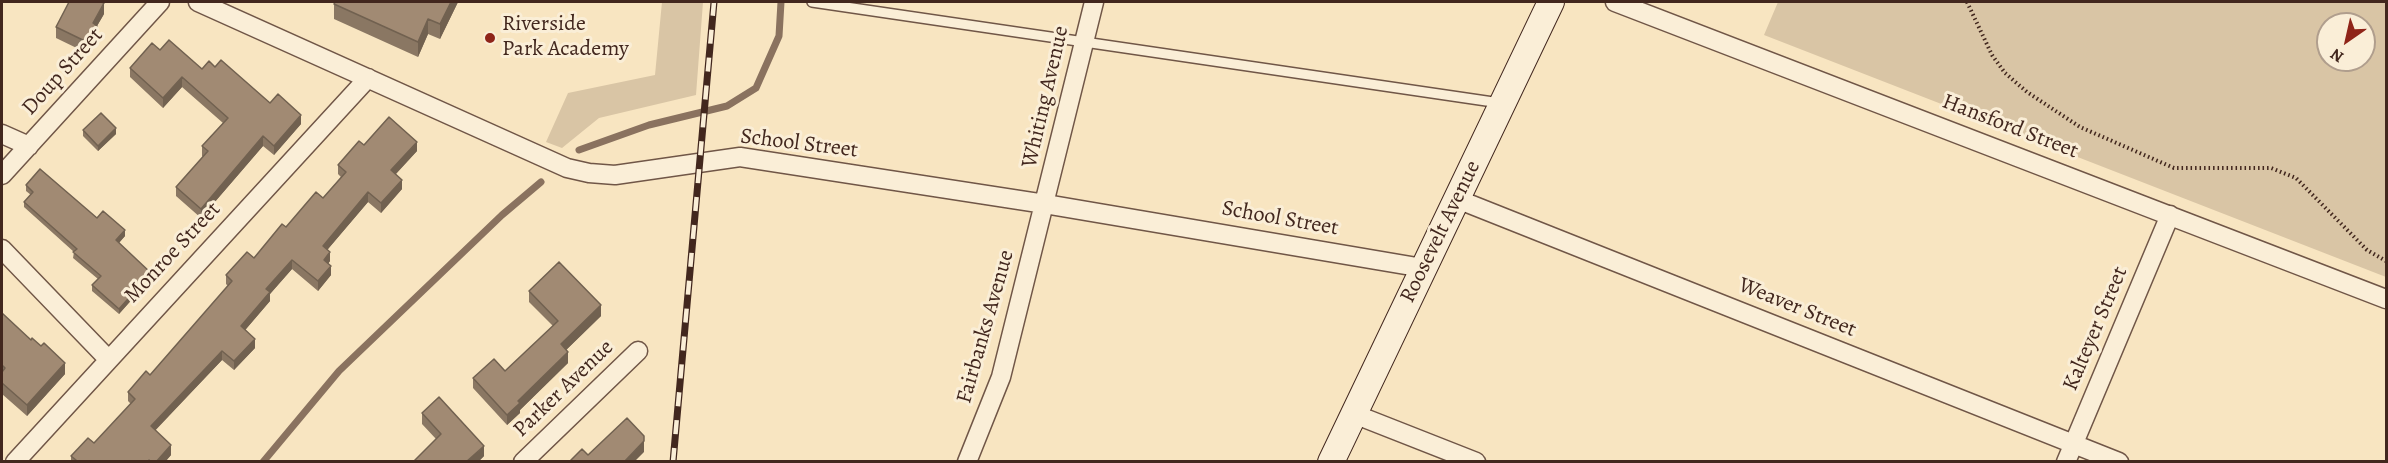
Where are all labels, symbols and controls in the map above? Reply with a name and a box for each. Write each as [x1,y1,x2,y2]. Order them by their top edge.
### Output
place label: Riverside Park Academy [502,12,629,63]
north arrow [2316,12,2376,72]
street label: Doup Street [17,23,109,121]
street label: Whiting Avenue [1017,24,1075,170]
marker: Riverside Park Academy [483,31,497,45]
text: N [2326,43,2348,68]
street label: Hansford Street [1938,89,2082,165]
street label: School Street [739,124,859,164]
street label: Roosevelt Avenue [1395,156,1487,308]
street label: School Street [1220,196,1340,242]
street label: Monroe Street [119,197,227,309]
street label: Fairbanks Avenue [951,247,1021,407]
street label: Kalteyer Street [2058,263,2134,395]
street label: Weaver Street [1734,272,1860,344]
street label: Parker Avenue [508,335,620,443]

